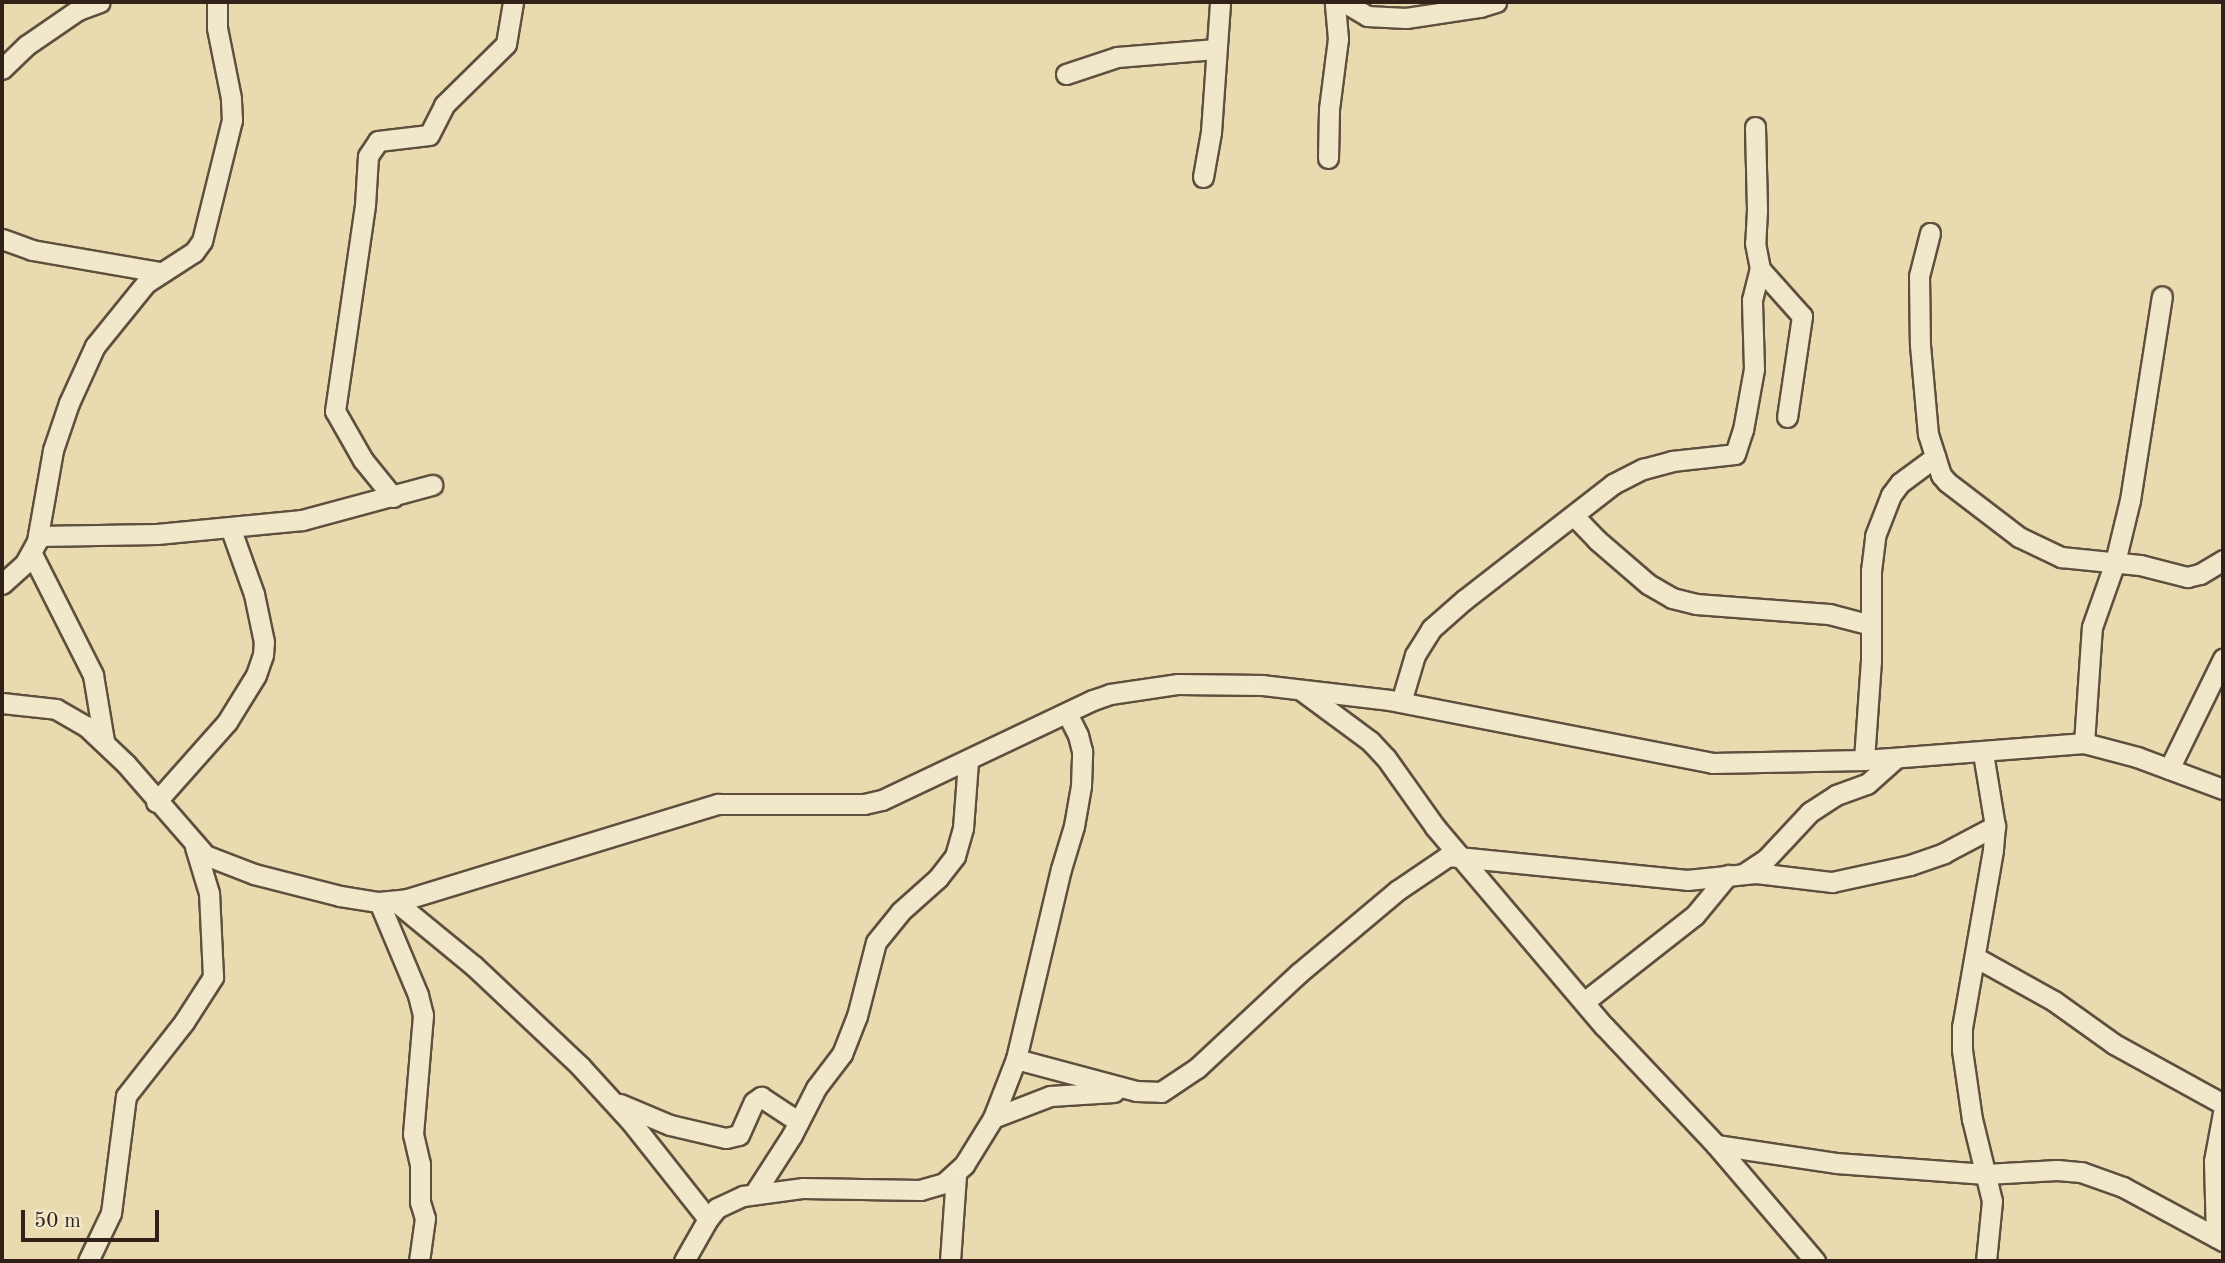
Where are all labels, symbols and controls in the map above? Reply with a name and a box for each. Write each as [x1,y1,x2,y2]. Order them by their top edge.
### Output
scale bar [24,1196,163,1240]
text: 50 m [34,1211,81,1232]

